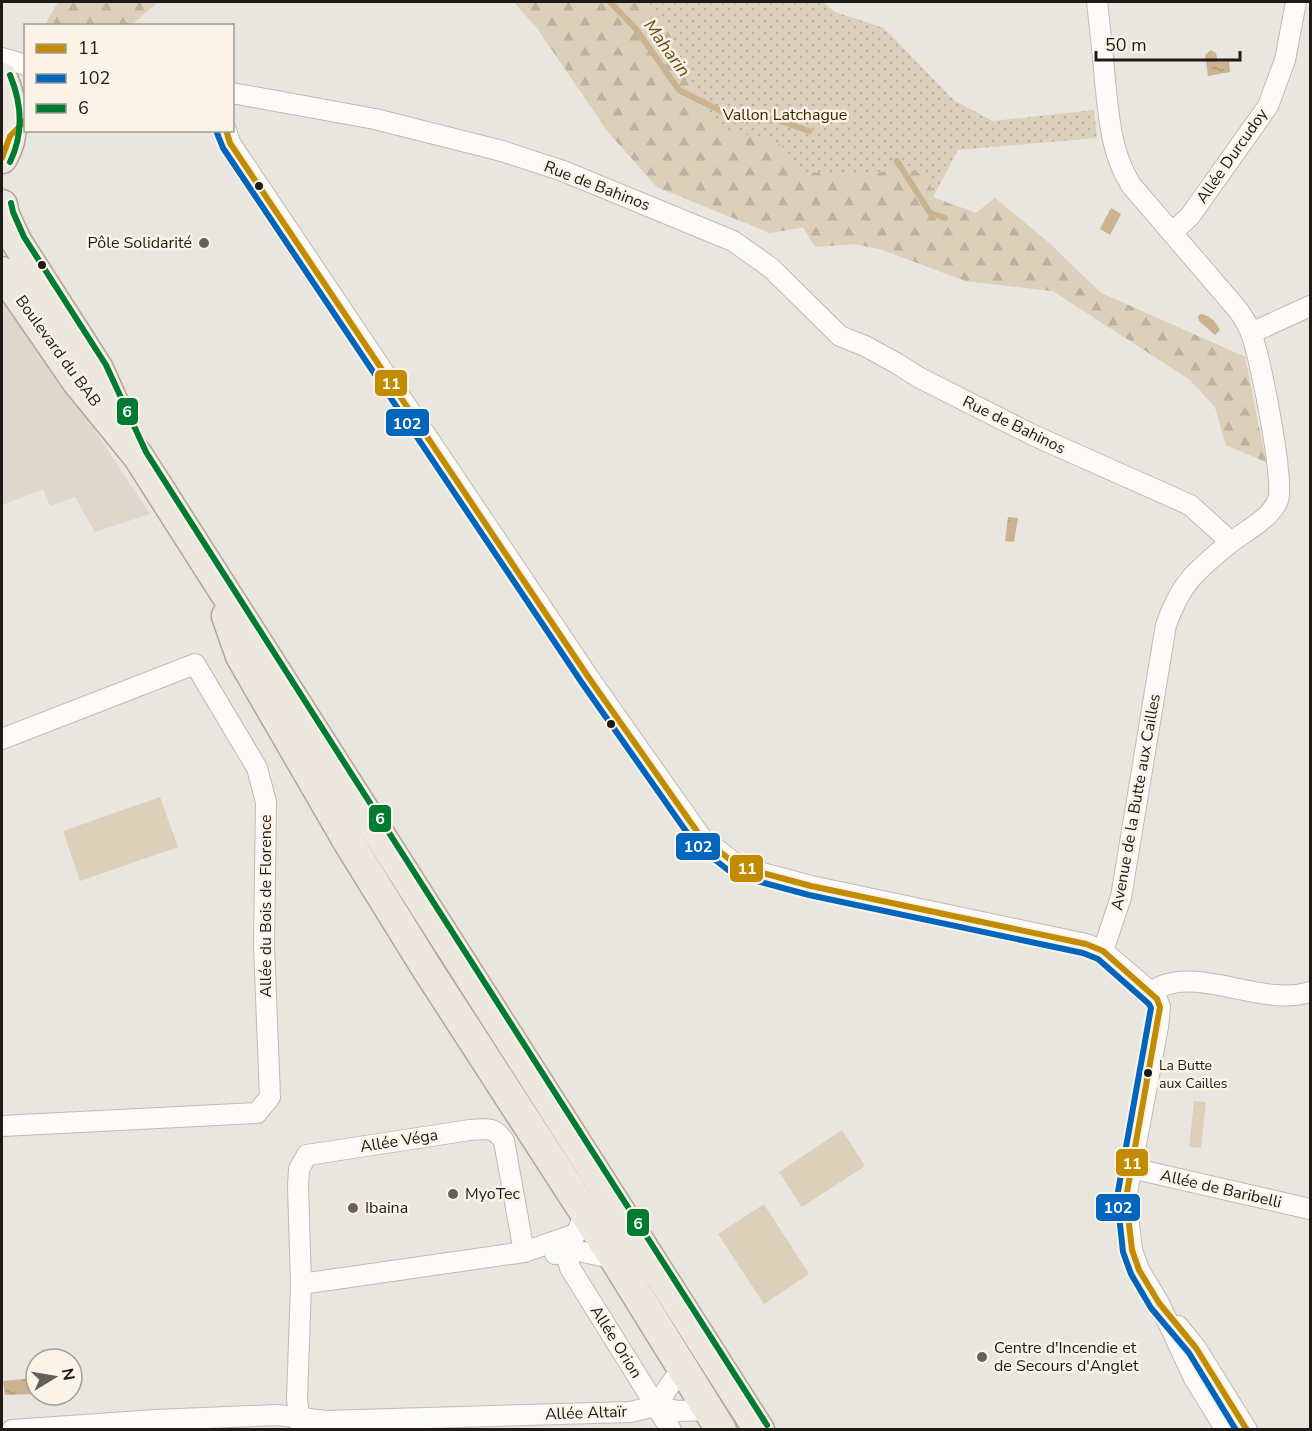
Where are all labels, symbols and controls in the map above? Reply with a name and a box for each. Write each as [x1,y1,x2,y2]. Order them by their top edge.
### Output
water label: Maharin [638,14,696,82]
legend [24,24,234,132]
scale bar [1096,24,1240,62]
text: 50 m [1105,33,1147,57]
text: 11 [78,36,100,60]
text: 102 [78,66,110,90]
text: 6 [78,96,89,120]
street label: Allée Durcudoy [1191,103,1273,208]
park label: Vallon Latchague [722,104,847,126]
street label: Rue de Bahinos [541,156,653,216]
unlabelled marker [253,180,265,192]
place label: Pôle Solidarité [88,232,192,254]
marker: Pôle Solidarité [197,236,211,250]
unlabelled marker [36,259,48,271]
street label: Boulevard du BAB [10,291,106,411]
line badge: 11 [374,369,408,397]
text: 11 [381,373,401,395]
street label: Rue de Bahinos [959,391,1069,459]
line badge: 6 [116,397,139,426]
text: 6 [122,401,132,423]
line badge: 102 [385,408,430,437]
text: 102 [393,413,421,435]
street label: Avenue de la Butte aux Cailles [1106,692,1166,912]
unlabelled marker [605,718,617,730]
line badge: 6 [368,804,392,833]
text: 6 [375,808,385,830]
street label: Allée du Bois de Florence [255,814,277,998]
line badge: 102 [675,832,721,861]
text: 102 [684,836,712,858]
line badge: 11 [729,854,764,883]
text: 11 [737,858,757,880]
place label: La Butte aux Cailles [1159,1056,1228,1093]
marker: La Butte aux Cailles [1142,1067,1154,1079]
street label: Allée Véga [358,1124,440,1158]
line badge: 11 [1115,1148,1149,1177]
text: 11 [1122,1153,1142,1175]
street label: Allée de Baribelli [1158,1164,1284,1214]
place label: MyoTec [465,1183,521,1205]
marker: MyoTec [446,1187,460,1201]
line badge: 102 [1095,1193,1141,1222]
place label: Ibaina [365,1197,408,1219]
text: 102 [1104,1197,1132,1219]
marker: Ibaina [346,1201,360,1215]
line badge: 6 [626,1208,650,1237]
text: 6 [633,1213,643,1235]
street label: Allée Orion [585,1301,647,1383]
place label: Centre d'Incendie et de Secours d'Anglet [994,1337,1139,1377]
north arrow [24,1347,84,1407]
marker: Centre d'Incendie et de Secours d'Anglet [975,1350,989,1364]
text: N [56,1366,80,1382]
street label: Allée Altaïr [545,1401,628,1425]

